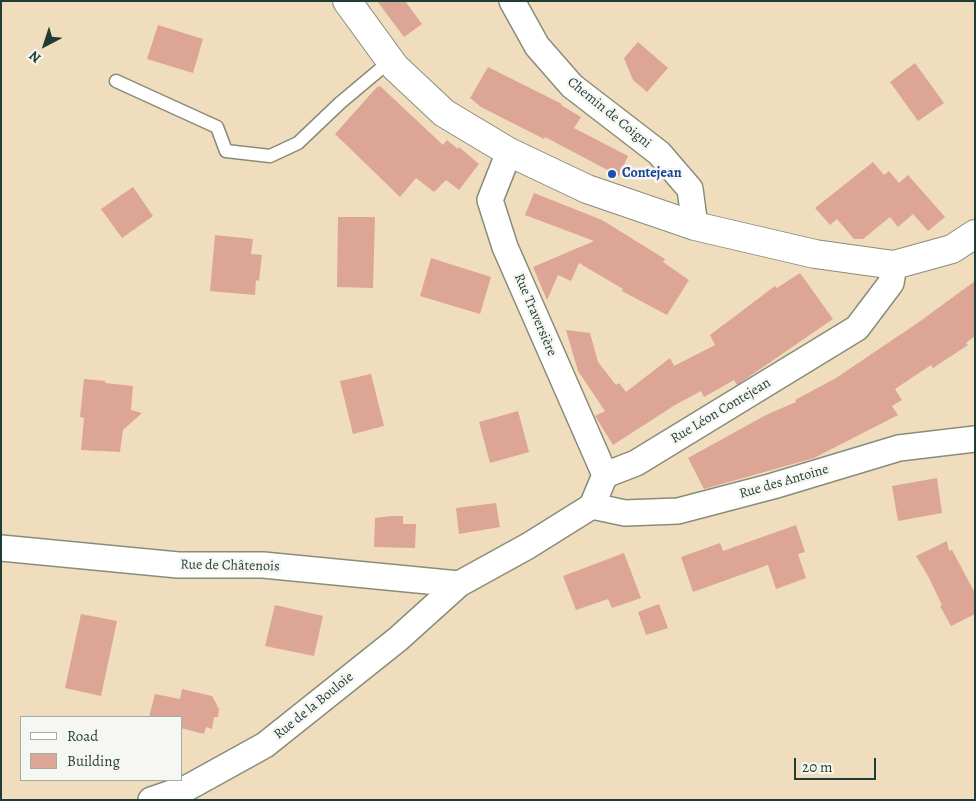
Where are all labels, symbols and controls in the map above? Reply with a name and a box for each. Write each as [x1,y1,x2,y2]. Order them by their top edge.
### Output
north arrow [20,20,70,70]
text: N [25,46,45,67]
street label: Chemin de Coigni [564,74,654,152]
place label: Contejean [622,166,682,182]
marker: Contejean [606,168,618,180]
street label: Rue Traversière [510,271,560,359]
street label: Rue Léon Contejean [668,375,774,447]
street label: Rue des Antoine [737,461,831,503]
street label: Rue de Châtenois [180,557,280,575]
street label: Rue de la Bouloie [271,669,357,743]
legend [20,716,182,781]
text: Road [67,726,98,746]
scale bar [796,748,878,780]
text: Building [67,751,120,771]
text: 20 m [802,757,833,777]

